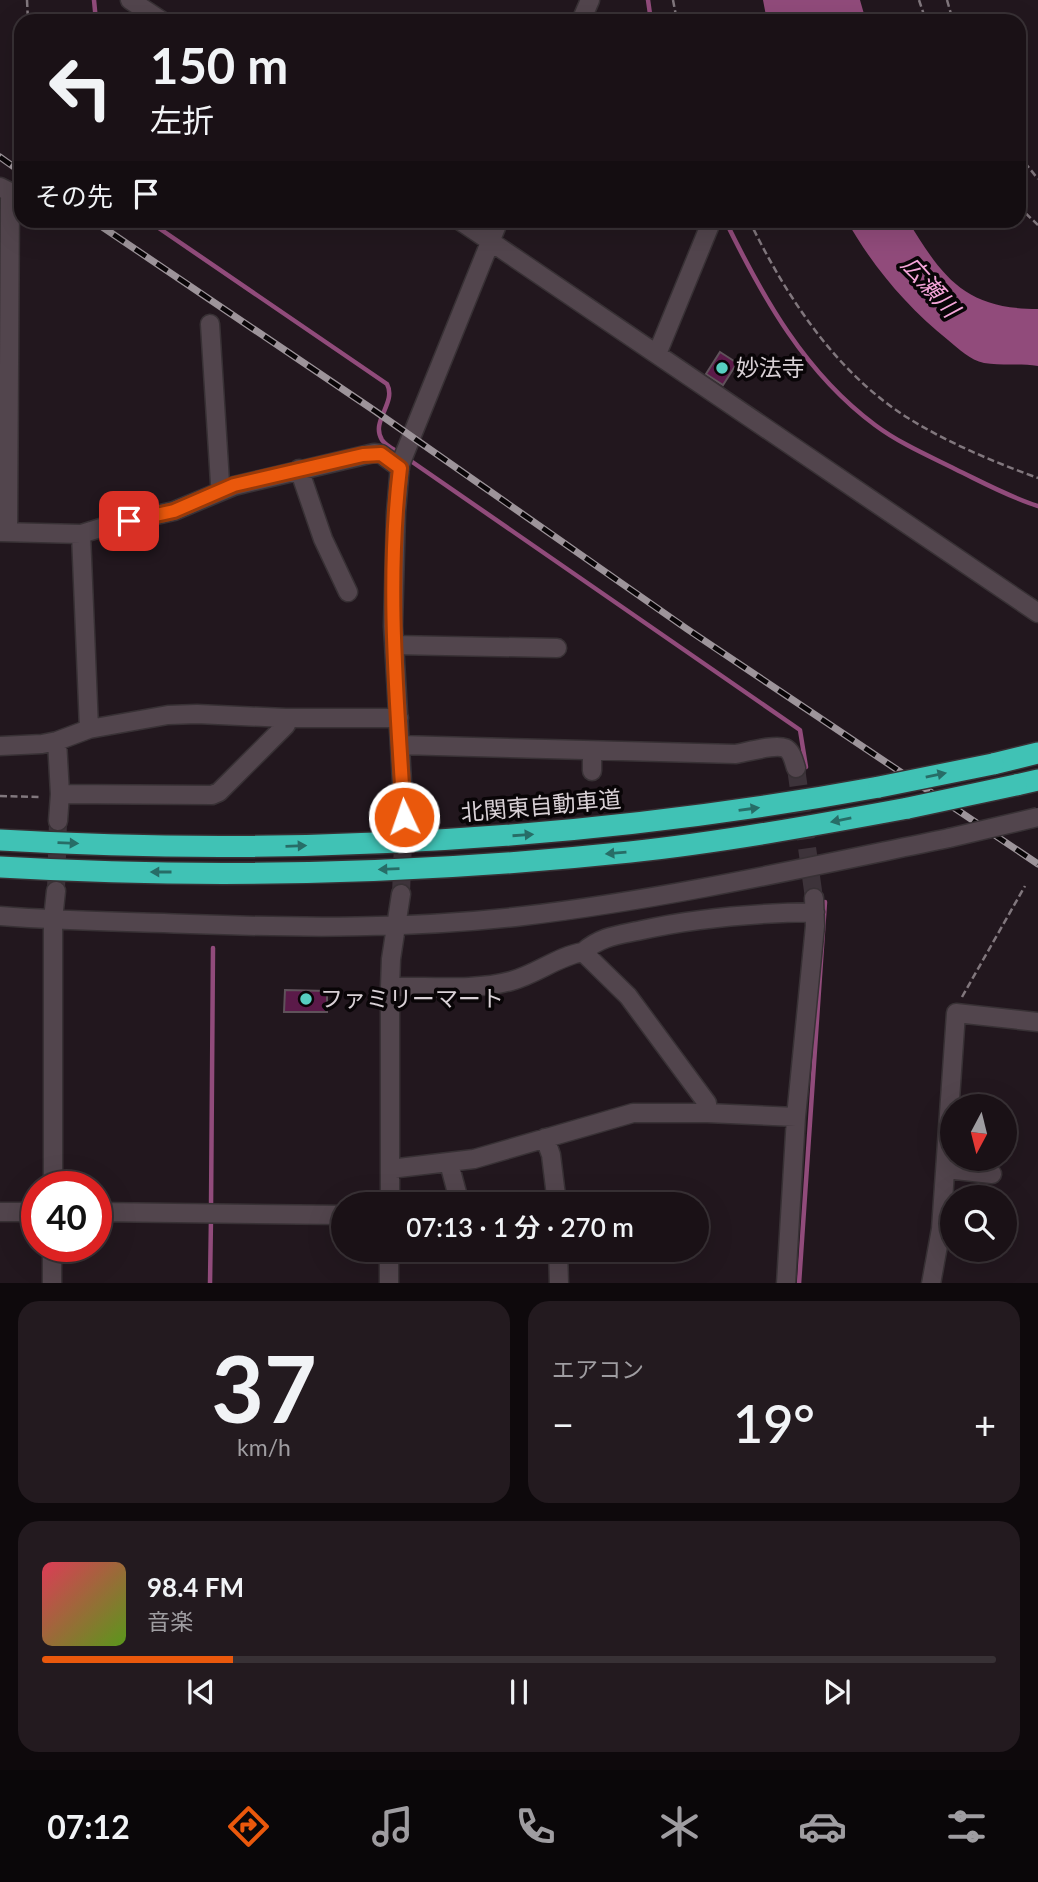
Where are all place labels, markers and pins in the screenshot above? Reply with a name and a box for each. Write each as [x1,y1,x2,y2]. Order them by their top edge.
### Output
place label: 妙法寺 [736,353,805,381]
marker: 妙法寺 [714,360,730,376]
pin [99,491,159,551]
place label: ファミリーマート [320,984,504,1012]
marker: ファミリーマート [298,991,314,1007]

